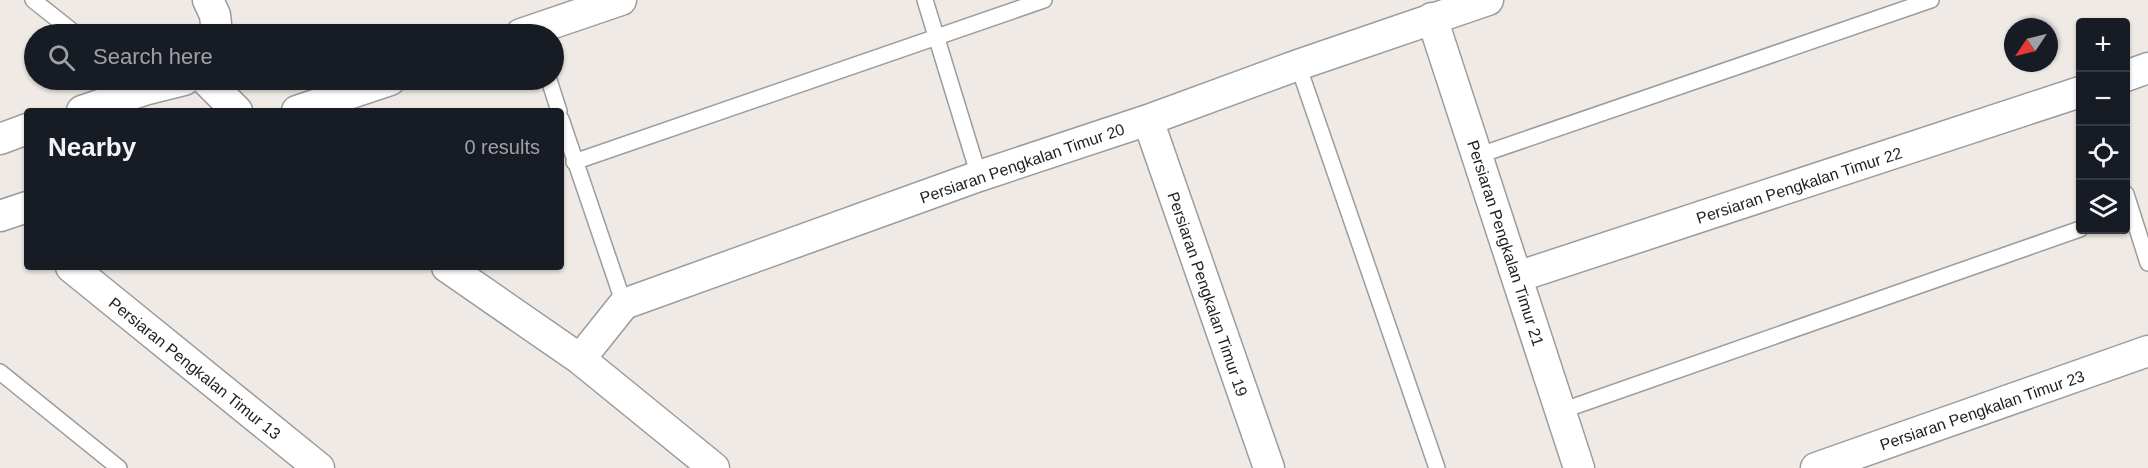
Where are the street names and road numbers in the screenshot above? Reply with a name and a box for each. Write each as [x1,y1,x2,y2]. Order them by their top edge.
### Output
street label: Persiaran Pengkalan Timur 20 [918,120,1127,207]
street label: Persiaran Pengkalan Timur 21 [1464,138,1547,348]
street label: Persiaran Pengkalan Timur 22 [1694,144,1904,227]
street label: Persiaran Pengkalan Timur 19 [1164,190,1251,399]
street label: Persiaran Pengkalan Timur 13 [106,294,284,443]
street label: Persiaran Pengkalan Timur 23 [1878,367,2087,454]

